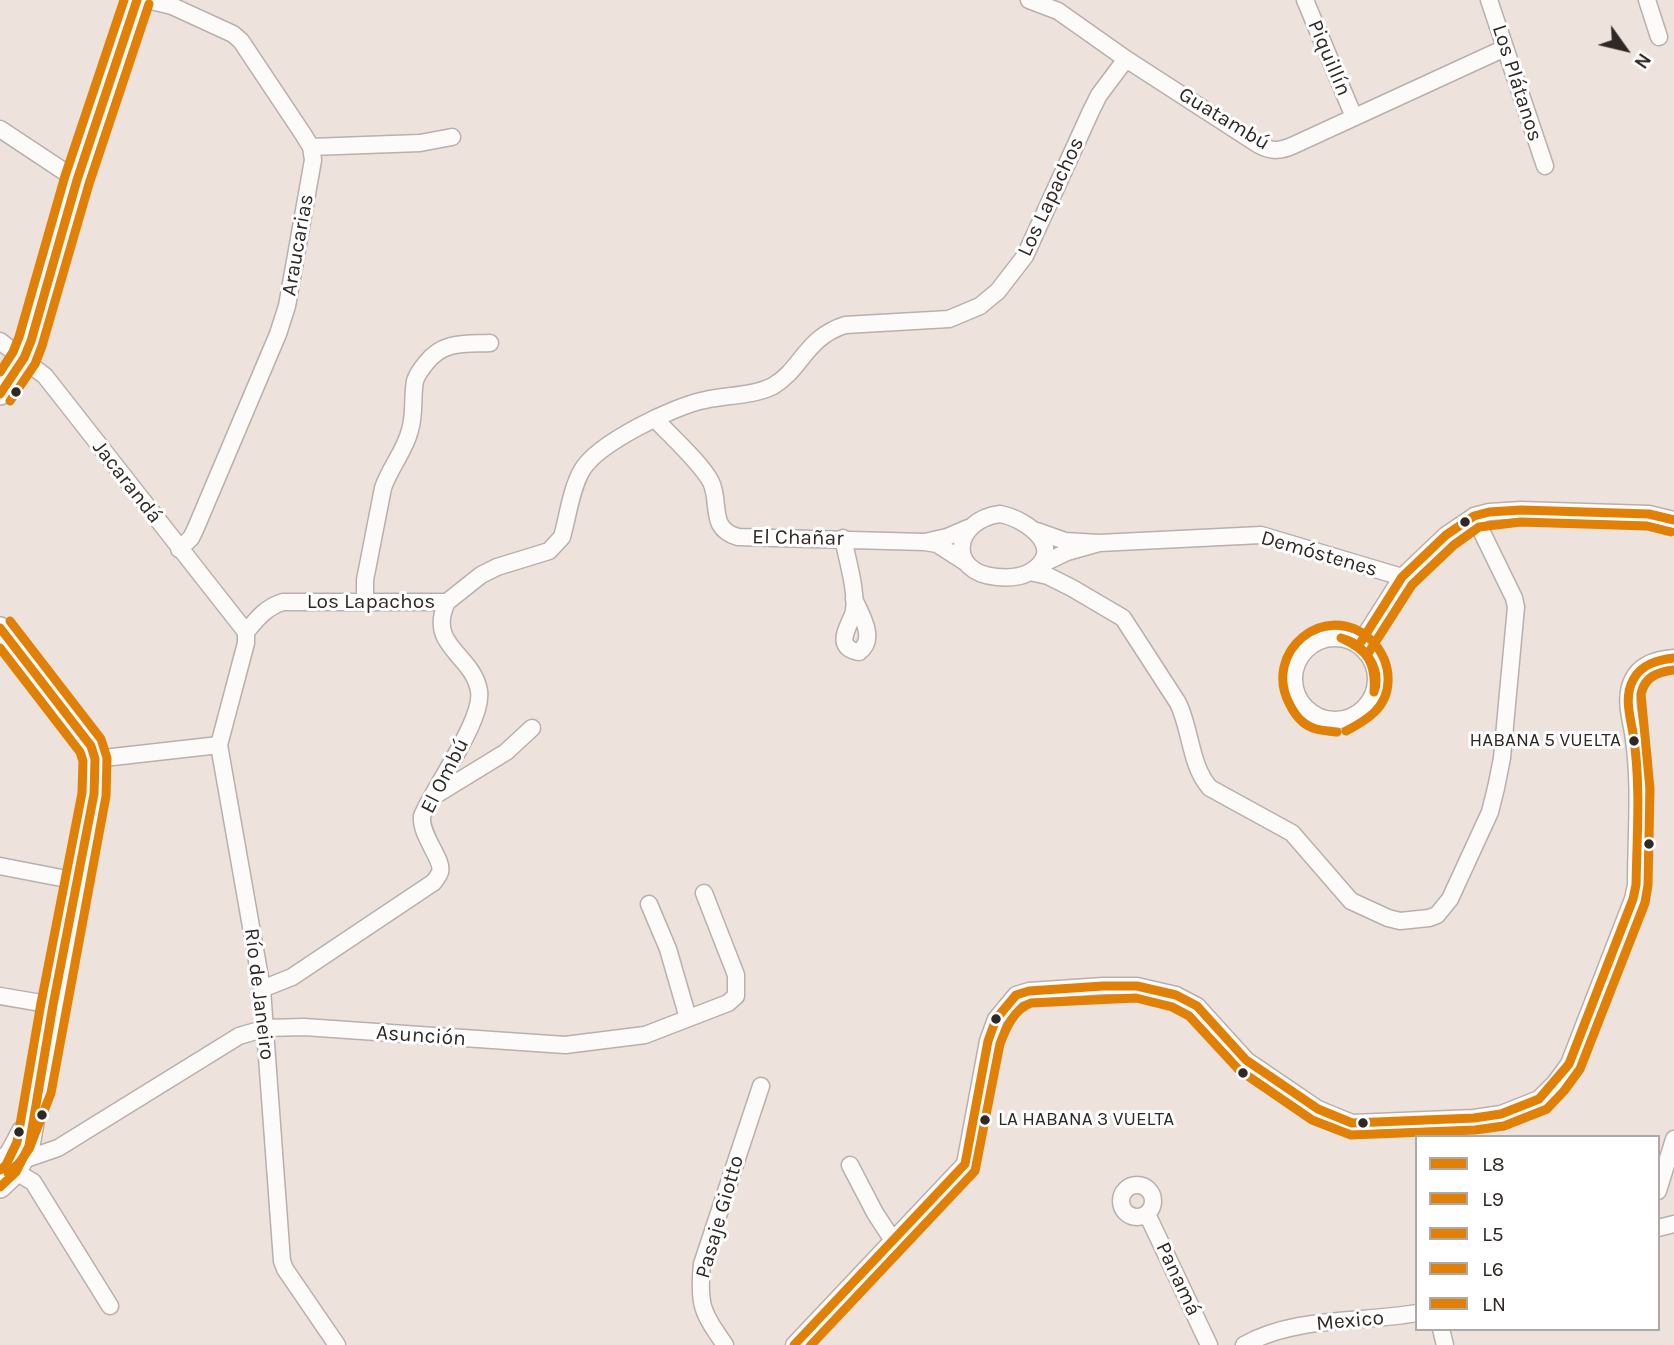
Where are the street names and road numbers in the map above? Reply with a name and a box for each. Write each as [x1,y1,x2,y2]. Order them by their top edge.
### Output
street label: Piquillín [1302,16,1356,100]
street label: Los Plátanos [1486,22,1548,144]
street label: Guatambú [1174,82,1274,156]
street label: Los Lapachos [1012,133,1090,261]
street label: Araucarias [277,192,319,298]
street label: Jacarandá [87,436,167,528]
street label: El Chañar [752,525,844,551]
street label: Demóstenes [1258,525,1380,583]
street label: Los Lapachos [307,589,435,615]
street label: El Ombú [415,734,475,818]
street label: Río de Janeiro [238,927,280,1061]
street label: Asunción [375,1020,467,1052]
street label: Pasaje Giotto [690,1153,750,1281]
street label: Panamá [1150,1238,1206,1320]
street label: Mexico [1315,1305,1385,1337]

